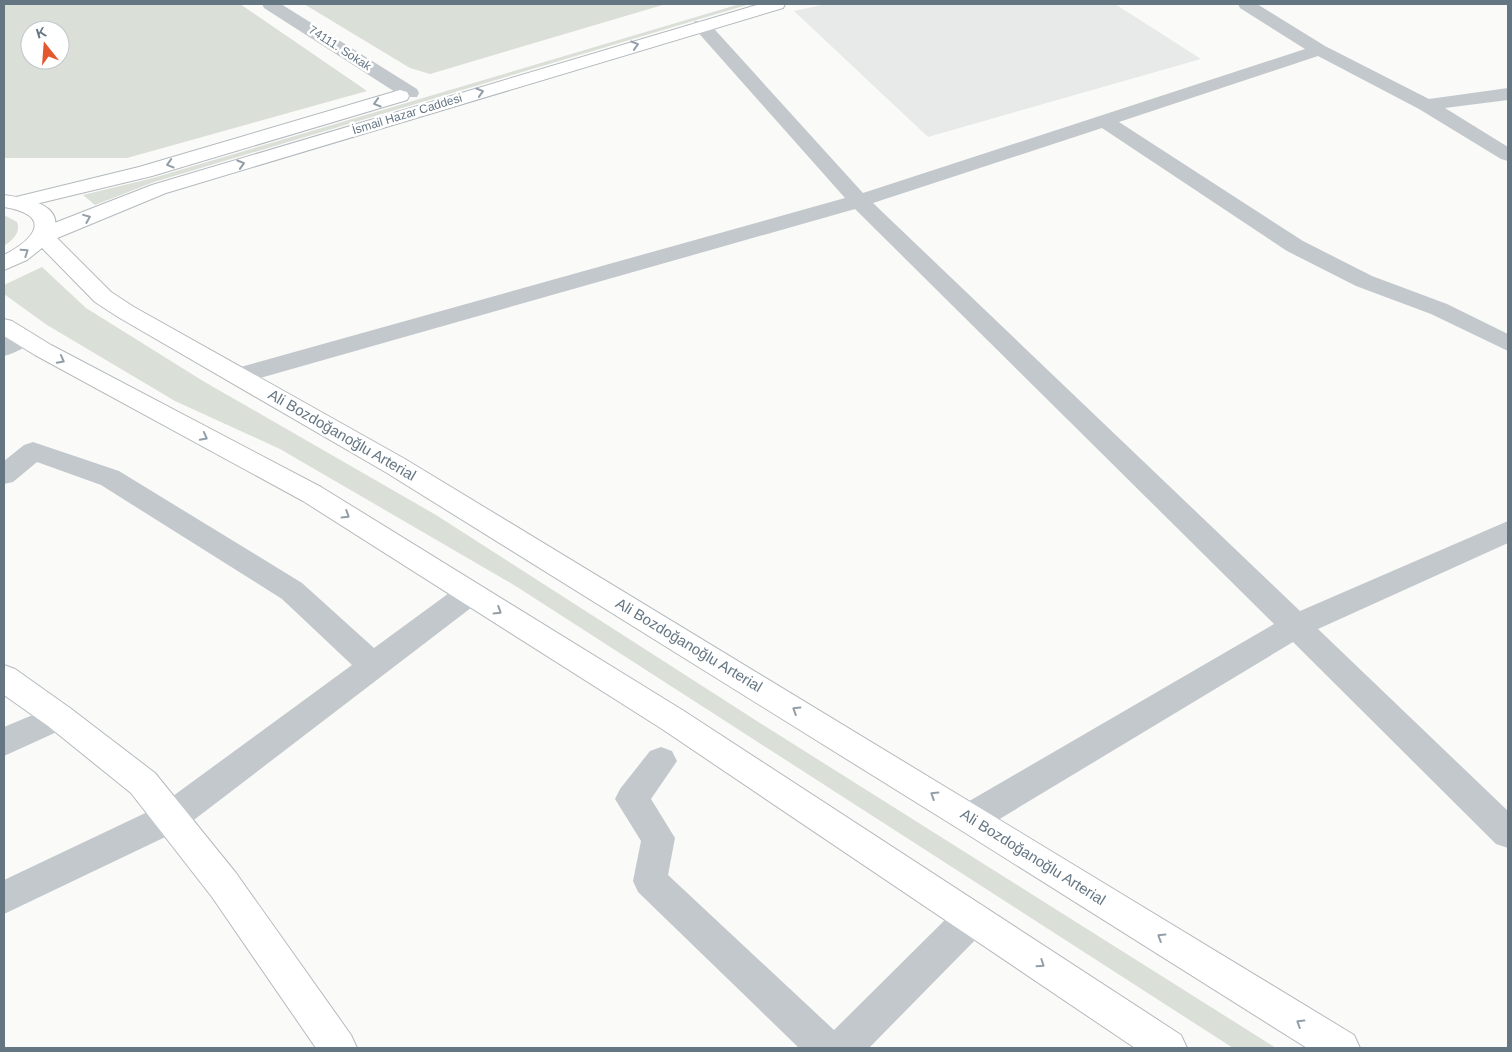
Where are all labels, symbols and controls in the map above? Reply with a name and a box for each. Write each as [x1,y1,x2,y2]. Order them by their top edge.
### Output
north arrow [20,20,70,70]
text: K [34,23,48,42]
street label: 74111. Sokak [306,23,375,74]
one-way arrow [631,40,639,50]
one-way arrow [475,87,483,97]
street label: İsmail Hazar Caddesi [350,91,464,137]
one-way arrow [373,98,381,108]
one-way arrow [167,159,175,169]
one-way arrow [236,160,244,170]
one-way arrow [82,214,91,224]
one-way arrow [19,249,28,258]
one-way arrow [55,354,64,364]
street label: Ali Bozdoğanoğlu Arterial [265,385,419,484]
one-way arrow [198,431,207,441]
one-way arrow [340,509,350,518]
street label: Ali Bozdoğanoğlu Arterial [613,594,765,695]
one-way arrow [493,605,502,614]
one-way arrow [792,707,801,717]
one-way arrow [931,792,940,802]
street label: Ali Bozdoğanoğlu Arterial [958,805,1109,908]
one-way arrow [1158,934,1167,943]
one-way arrow [1035,958,1045,967]
one-way arrow [1296,1019,1305,1029]

